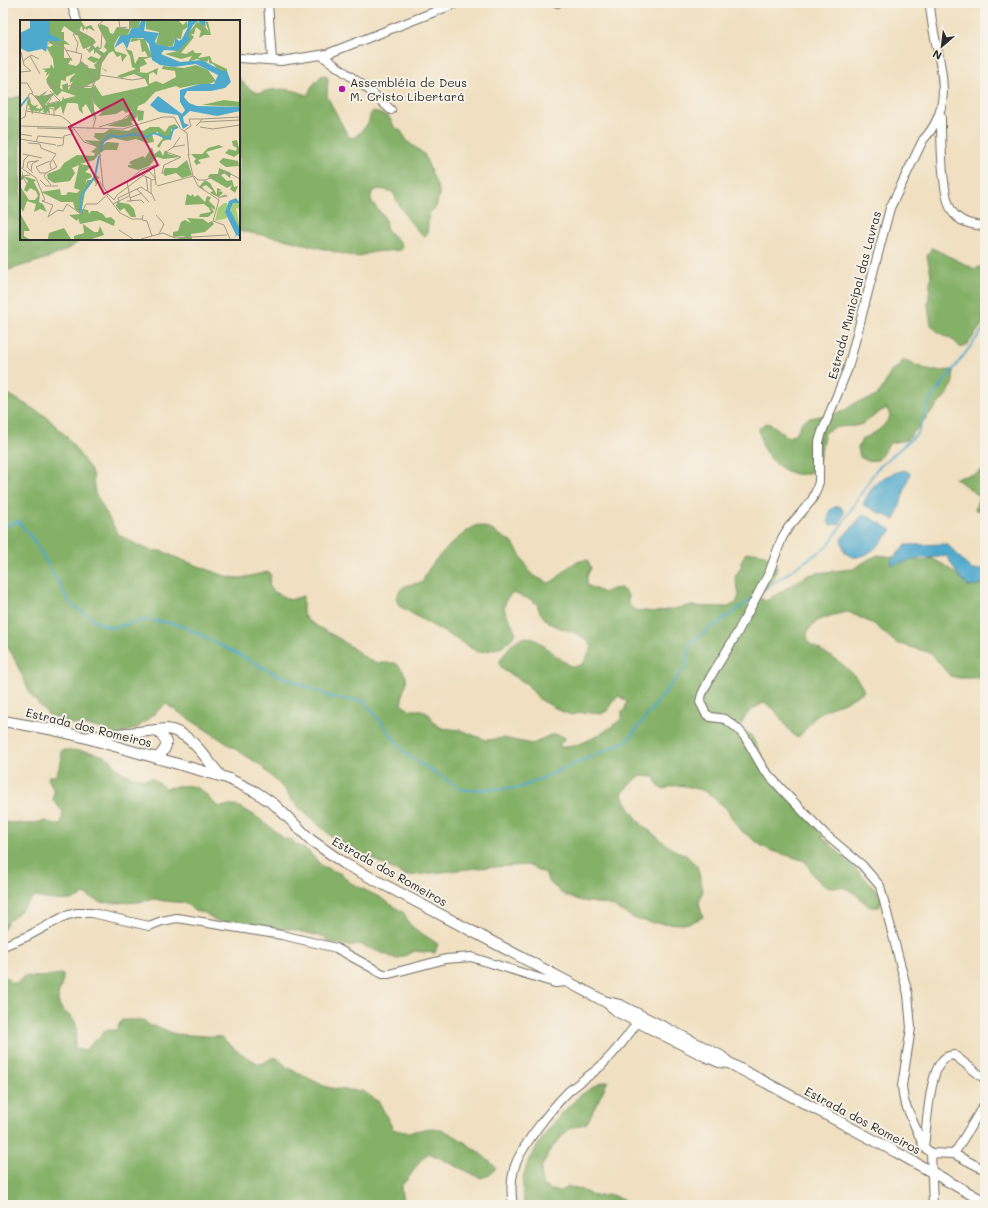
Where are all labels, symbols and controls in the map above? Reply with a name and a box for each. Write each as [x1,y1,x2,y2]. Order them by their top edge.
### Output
inset map [20,20,240,240]
north arrow [922,26,962,66]
text: N [930,47,944,64]
place label: Assembléia de Deus M. Cristo Libertará [350,74,467,104]
marker: Assembléia de Deus M. Cristo Libertará [337,84,347,94]
street label: Estrada Municipal das Lavras [824,209,884,381]
street label: Estrada dos Romeiros [24,704,154,750]
street label: Estrada dos Romeiros [330,833,451,909]
street label: Estrada dos Romeiros [802,1083,924,1157]

